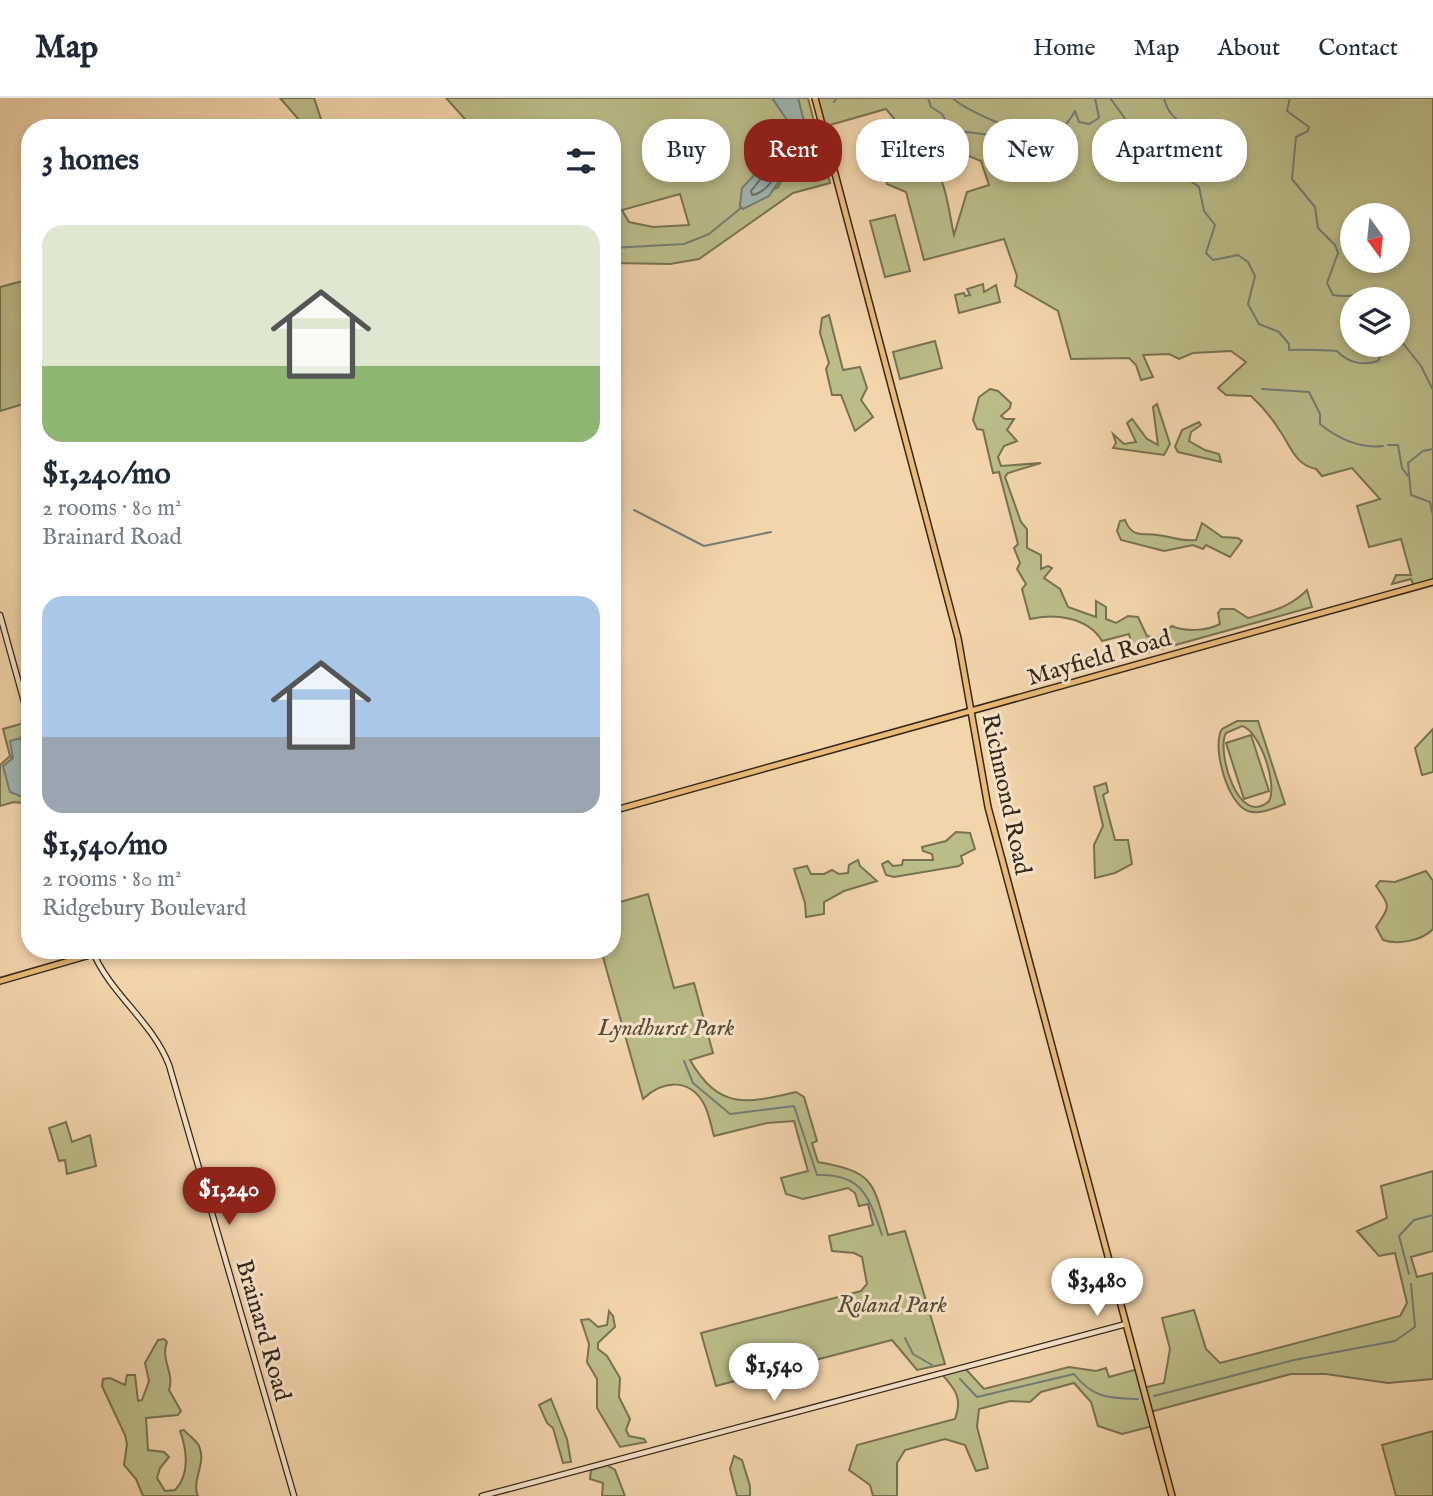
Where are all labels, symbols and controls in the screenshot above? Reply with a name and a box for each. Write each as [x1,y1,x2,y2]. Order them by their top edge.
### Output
text: Map [35,27,98,69]
text: Home [1033,33,1096,64]
text: Map [1134,33,1180,64]
text: About [1218,33,1280,64]
text: Contact [1318,33,1398,64]
chip: Buy [642,119,730,182]
chip: Rent [744,119,842,182]
chip: Filters [856,119,969,182]
chip: New [983,119,1078,182]
chip: Apartment [1092,119,1247,182]
text: 3 homes [42,142,139,180]
icon: filters [562,142,600,180]
north arrow [1340,203,1410,273]
map controls [1340,203,1410,357]
icon: home [258,271,384,397]
button: layers [1340,287,1410,357]
text: $1,240/mo [42,456,171,494]
text: 2 rooms · 80 m² [42,494,182,523]
text: Brainard Road [42,523,182,552]
street label: Mayfield Road [1024,623,1175,694]
icon: home [258,642,384,768]
street label: Richmond Road [973,711,1038,878]
text: $1,540/mo [42,827,167,865]
text: 2 rooms · 80 m² [42,865,182,894]
text: Ridgebury Boulevard [42,894,247,923]
park label: Lyndhurst Park [597,1013,735,1044]
pin: $1,240 [172,1168,286,1227]
text: $1,240 [199,1175,259,1204]
street label: Brainard Road [228,1256,298,1405]
pin: $3,480 [1040,1258,1154,1318]
text: $3,480 [1067,1266,1127,1295]
park label: Roland Park [837,1290,947,1321]
pin: $1,540 [717,1344,831,1403]
text: $1,540 [745,1351,803,1380]

